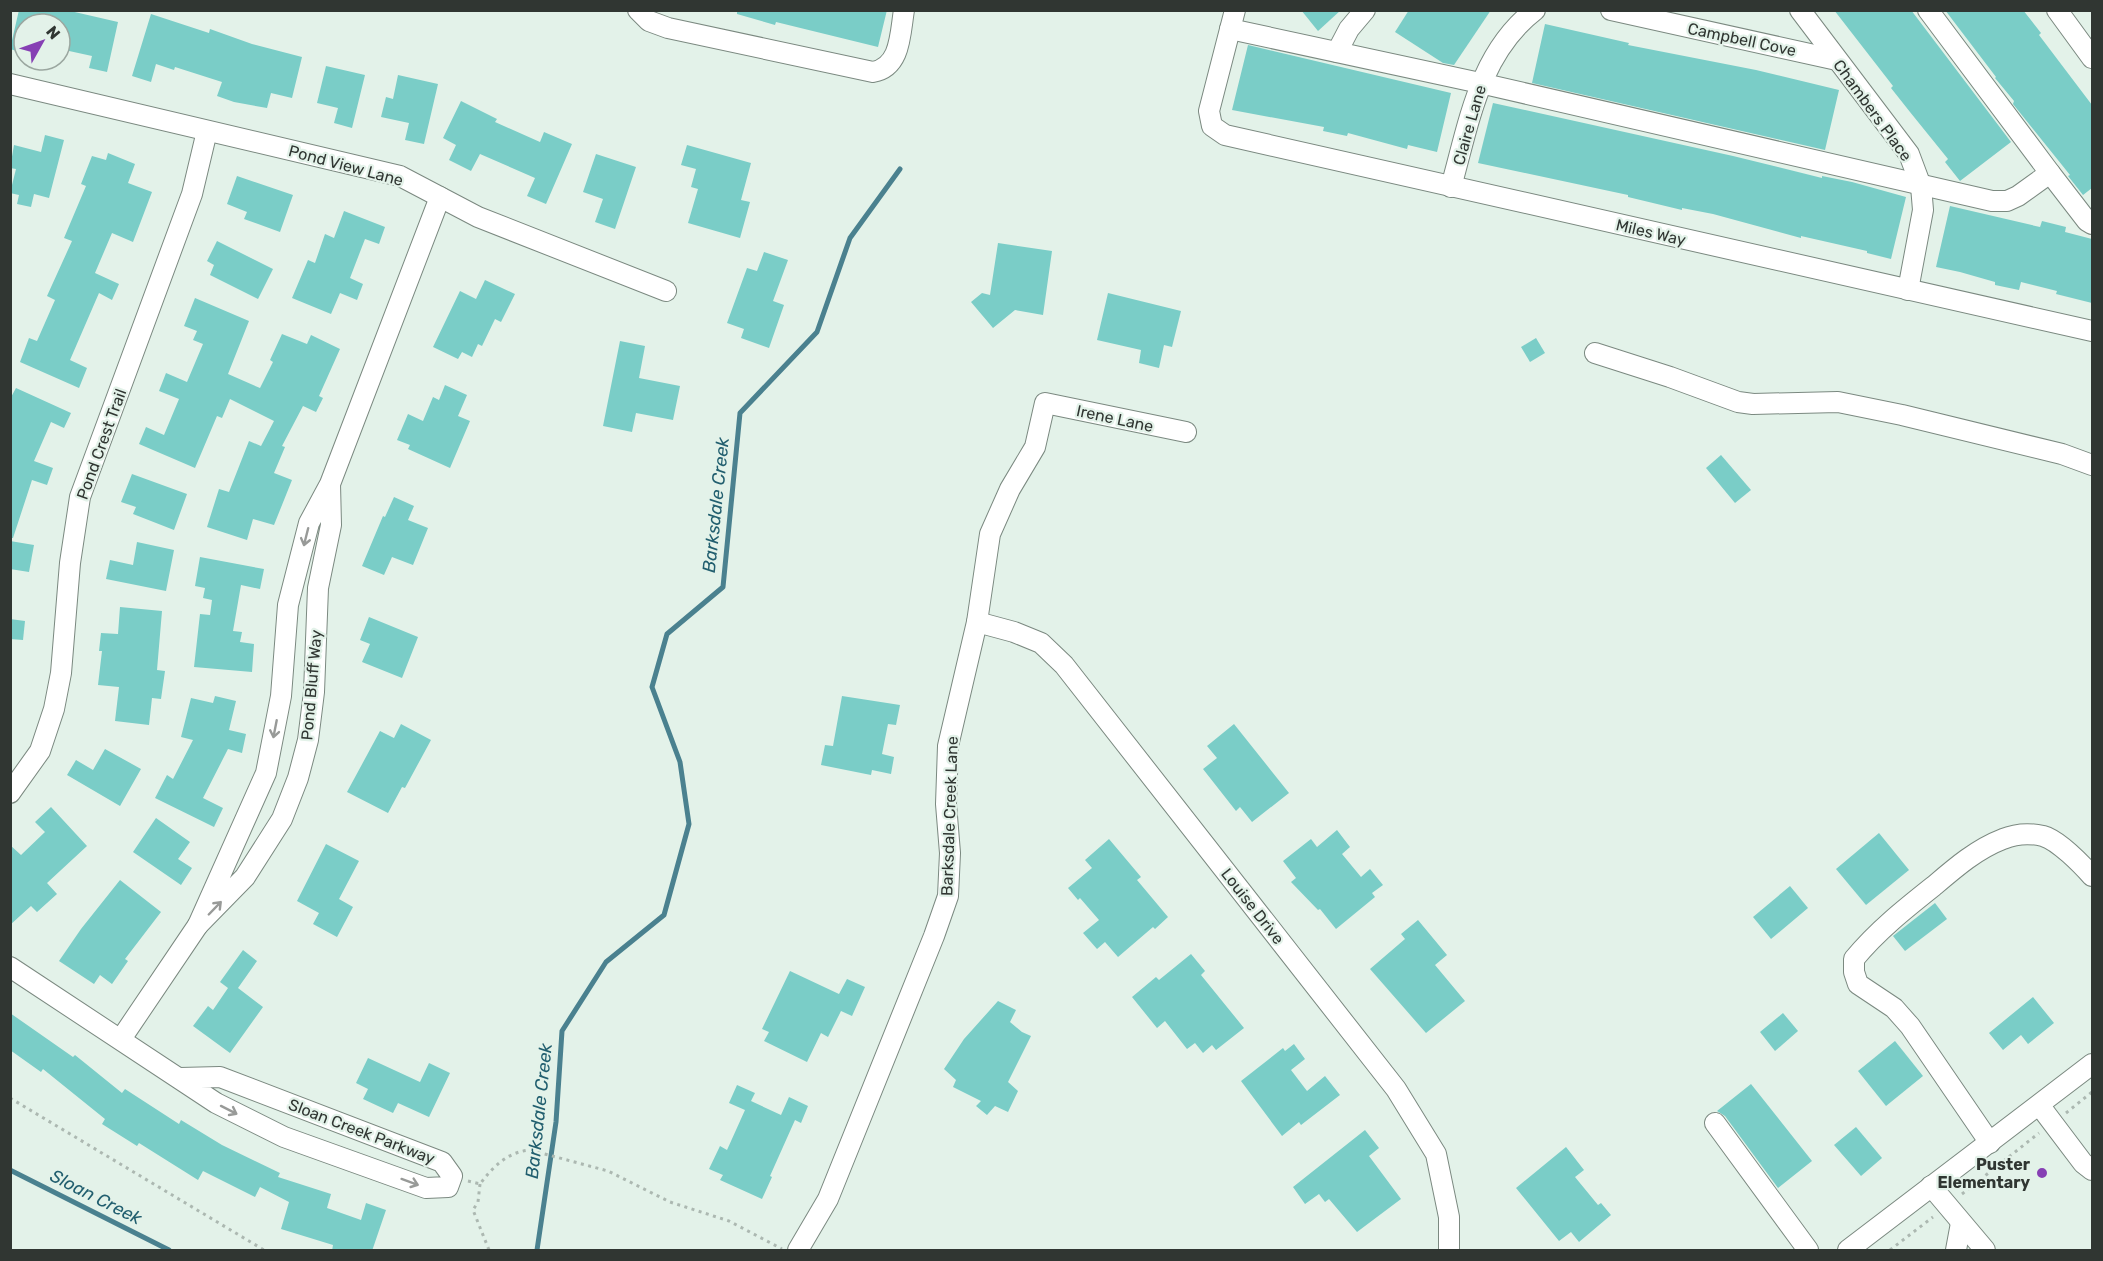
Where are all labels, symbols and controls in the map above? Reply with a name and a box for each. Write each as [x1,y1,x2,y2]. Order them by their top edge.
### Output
north arrow [12,12,72,72]
street label: Campbell Cove [1686,19,1798,60]
text: N [42,22,64,43]
street label: Chambers Place [1829,56,1916,165]
street label: Claire Lane [1449,83,1490,167]
street label: Pond View Lane [286,141,405,190]
street label: Miles Way [1614,215,1688,250]
street label: Pond Crest Trail [73,386,130,502]
street label: Irene Lane [1075,401,1155,436]
water label: Barksdale Creek [698,435,734,574]
one-way arrow [299,527,311,546]
street label: Pond Bluff Way [297,629,326,741]
one-way arrow [269,719,280,738]
street label: Barksdale Creek Lane [937,736,962,896]
street label: Louise Drive [1217,865,1288,948]
one-way arrow [208,900,222,915]
water label: Barksdale Creek [521,1041,557,1180]
street label: Sloan Creek Parkway [286,1095,438,1168]
one-way arrow [220,1104,238,1116]
place label: Puster Elementary [1938,1155,2031,1192]
water label: Sloan Creek [46,1165,146,1230]
marker: Puster Elementary [2035,1166,2049,1180]
one-way arrow [400,1178,419,1189]

